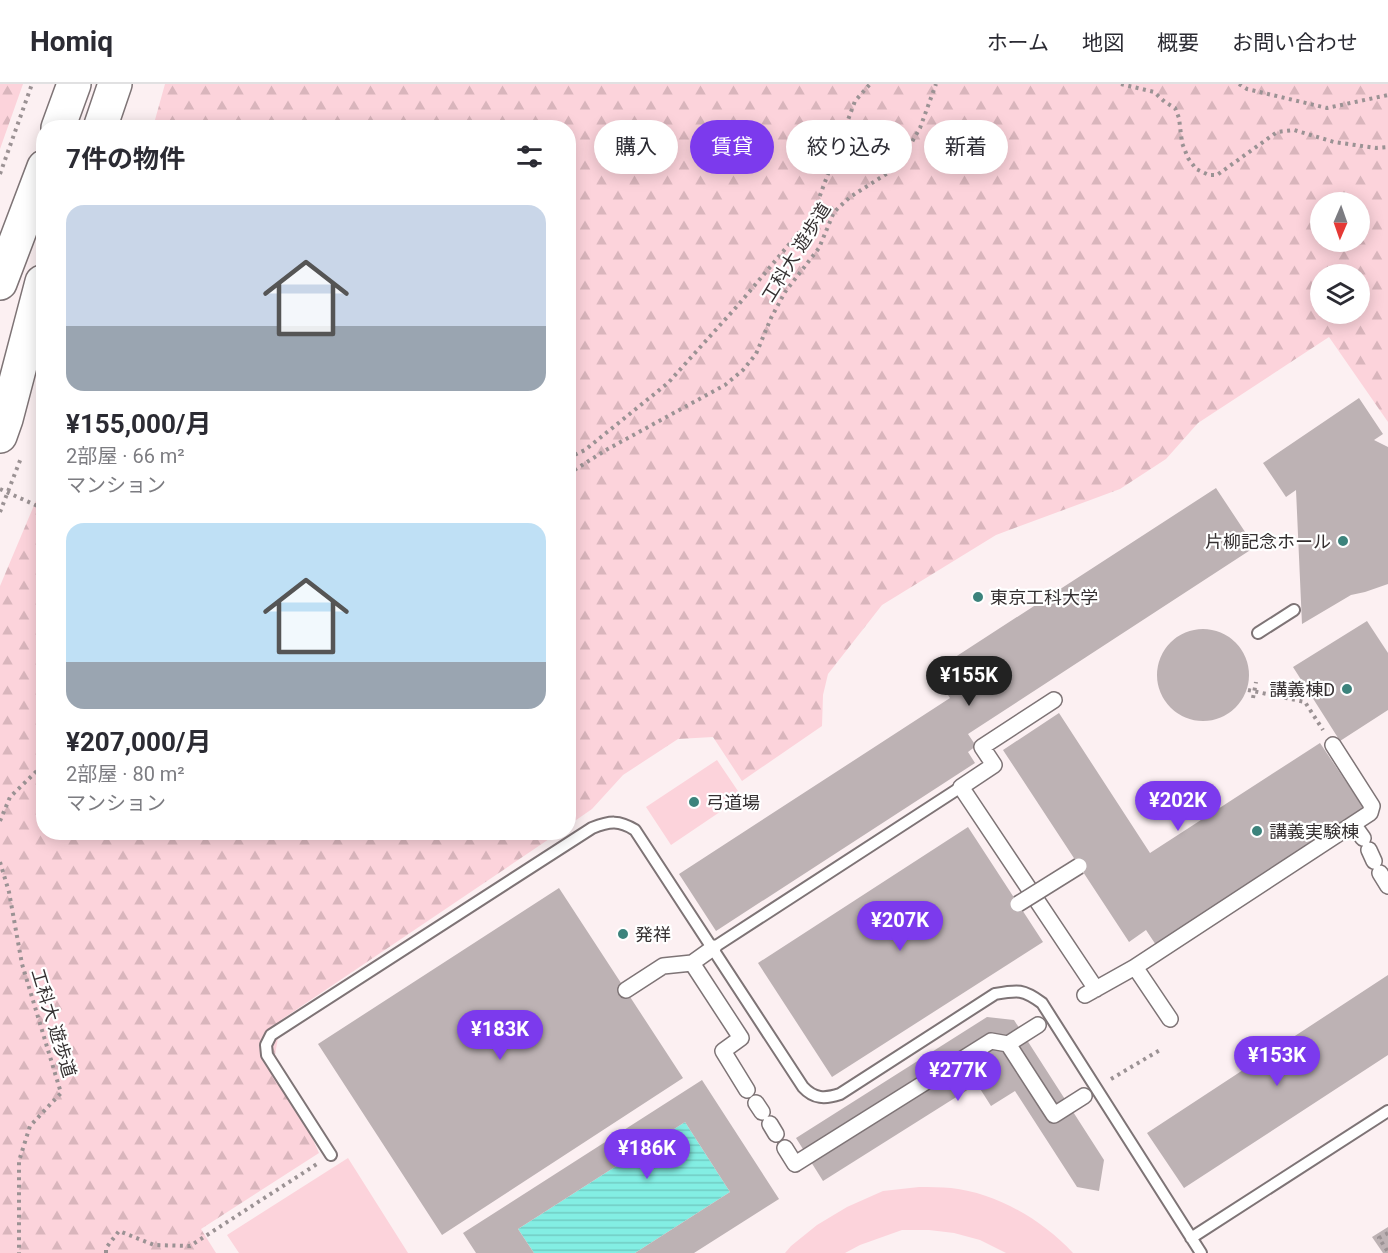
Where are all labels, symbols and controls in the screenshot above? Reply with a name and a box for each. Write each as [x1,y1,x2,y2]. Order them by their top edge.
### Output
text: Homiq [30,25,113,58]
text: ホーム [987,31,1049,55]
text: 地図 [1082,31,1124,55]
text: 概要 [1157,31,1199,55]
text: お問い合わせ [1232,31,1358,55]
chip: 購入 [594,120,678,174]
chip: 賃貸 [690,120,774,174]
chip: 絞り込み [786,120,912,174]
chip: 新着 [924,120,1008,174]
icon: filters [513,140,546,173]
text: 7件の物件 [66,144,185,174]
north arrow [1310,192,1370,252]
map controls [1310,192,1370,324]
street label: 工科大 遊歩道 [757,199,835,305]
icon: home [252,244,360,352]
button: layers [1310,264,1370,324]
text: ¥155,000/月 [66,409,212,439]
text: 2部屋 · 66 m² [66,444,185,468]
text: マンション [66,473,166,497]
place label: 片柳記念ホール [1205,531,1331,552]
marker: 片柳記念ホール [1336,534,1350,548]
icon: home [252,562,360,670]
place label: 東京工科大学 [990,587,1098,608]
marker: 東京工科大学 [971,590,985,604]
pin: ¥155K [927,656,1011,707]
text: ¥155K [940,663,998,687]
place label: 講義棟D [1269,679,1335,700]
marker: 講義棟D [1340,682,1354,696]
text: ¥207,000/月 [66,727,212,757]
text: 2部屋 · 80 m² [66,762,185,786]
pin: ¥202K [1136,781,1220,832]
text: ¥202K [1149,788,1207,812]
text: マンション [66,791,166,815]
place label: 弓道場 [706,792,760,813]
marker: 弓道場 [687,795,701,809]
place label: 講義実験棟 [1269,821,1359,842]
marker: 講義実験棟 [1250,824,1264,838]
pin: ¥207K [858,901,942,952]
text: ¥207K [871,908,929,932]
place label: 発祥 [635,924,671,945]
marker: 発祥 [616,927,630,941]
street label: 工科大 遊歩道 [28,966,80,1080]
pin: ¥183K [458,1010,542,1061]
text: ¥183K [471,1017,529,1041]
pin: ¥153K [1235,1036,1319,1087]
text: ¥153K [1248,1043,1306,1067]
pin: ¥277K [916,1051,1000,1102]
text: ¥277K [929,1058,987,1082]
pin: ¥186K [605,1129,689,1180]
text: ¥186K [618,1136,676,1160]

